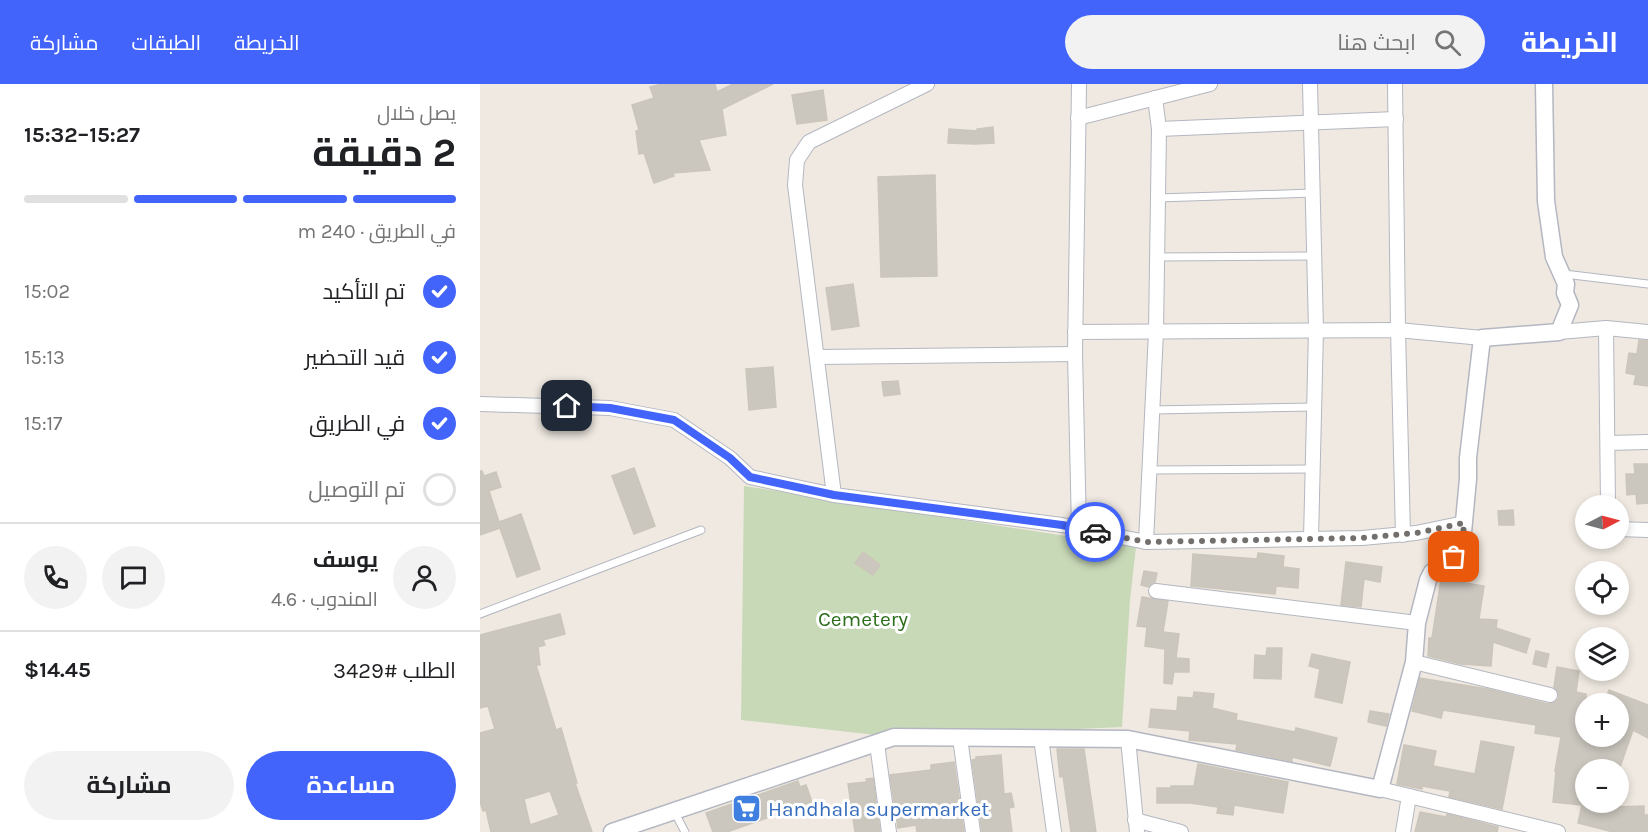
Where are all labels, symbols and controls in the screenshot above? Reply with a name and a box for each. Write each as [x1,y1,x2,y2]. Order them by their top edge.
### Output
search box [1065,15,1485,69]
icon: search [1431,26,1464,59]
text: الخريطة [1521,26,1618,59]
text: ابحث هنا [1337,30,1416,56]
text: مشاركة [30,31,99,55]
text: الطبقات [132,31,201,55]
text: الخريطة [234,31,300,55]
text: يصل خلال [377,102,456,125]
text: 15:27–15:32 [24,122,140,148]
text: 2 دقيقة [312,130,456,176]
text: في الطريق · 240 m [298,220,456,243]
icon: check [423,275,456,308]
text: تم التأكيد [322,279,405,305]
text: 15:02 [24,280,70,303]
icon: check [423,341,456,374]
text: قيد التحضير [305,345,405,371]
text: 15:13 [24,346,65,369]
pin [541,380,592,431]
icon: home [550,389,583,422]
icon: check [423,407,456,440]
text: في الطريق [309,411,405,437]
text: 15:17 [24,412,63,435]
text: تم التوصيل [308,477,405,503]
north arrow [1575,495,1629,549]
map controls [1575,495,1629,813]
courier [1065,502,1125,562]
icon: car [1079,516,1112,549]
pin [1428,531,1479,582]
icon: bag [1437,540,1470,573]
button: phone [24,546,87,609]
button: chat [102,546,165,609]
button: person [393,546,456,609]
text: يوسف [313,547,378,573]
button: locate [1575,561,1629,615]
text: المندوب · 4.6 [271,588,378,611]
park label: Cemetery [818,607,908,631]
button: layers [1575,627,1629,681]
text: $14.45 [24,657,91,683]
text: الطلب #3429 [333,658,456,684]
button: + [1575,693,1629,747]
button: مشاركة [24,751,234,820]
button: مساعدة [246,751,456,820]
button: − [1575,759,1629,813]
supermarket icon: Handhala supermarket [731,793,763,825]
place label: Handhala supermarket [768,797,989,821]

